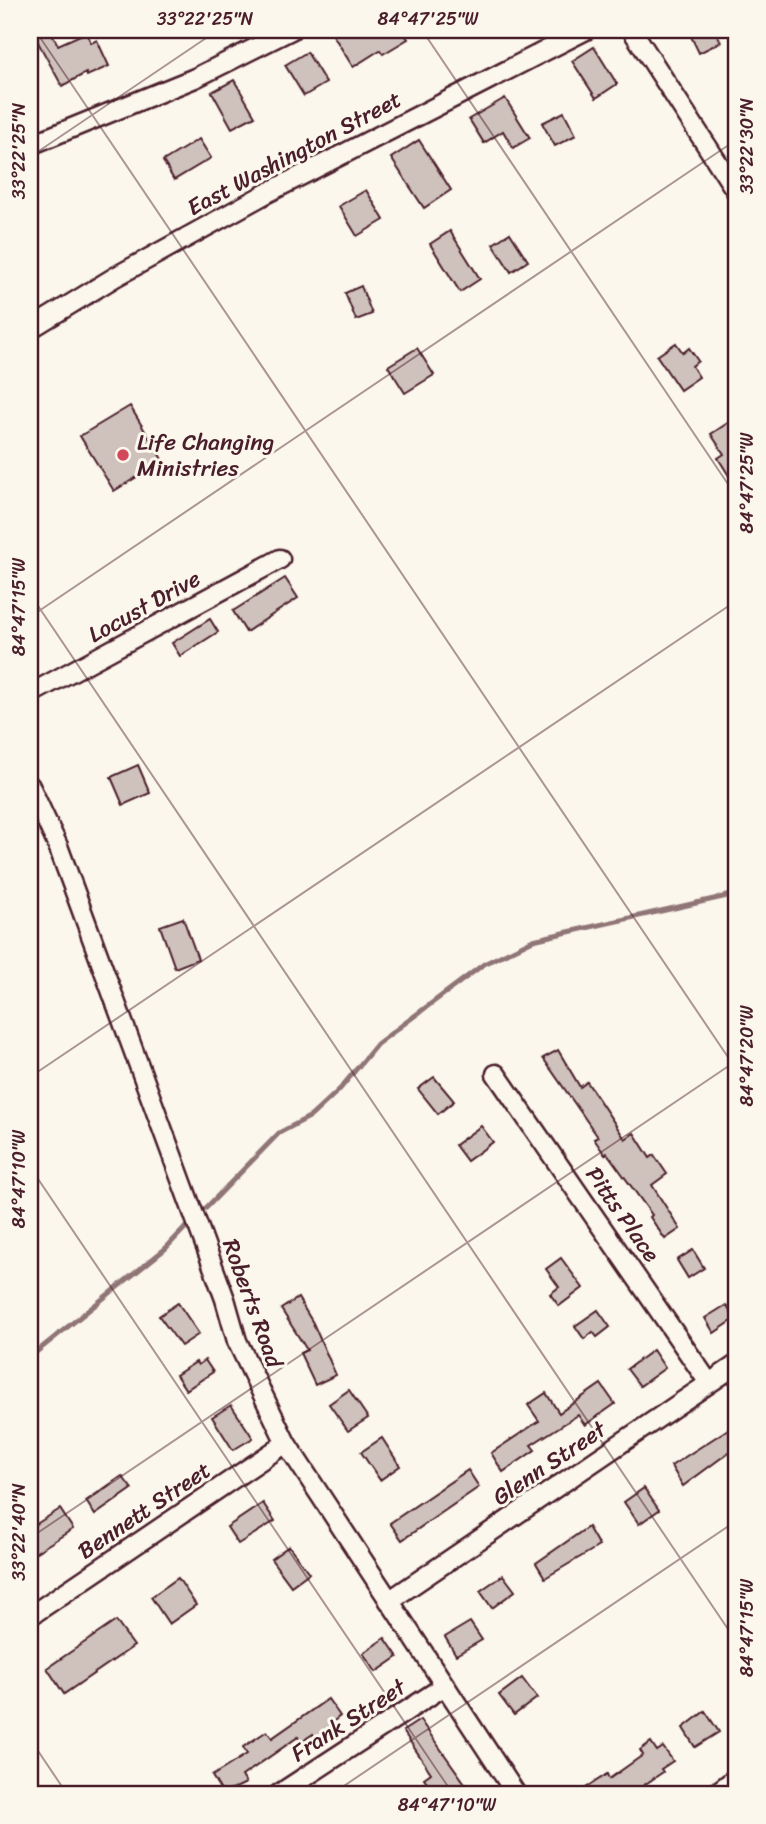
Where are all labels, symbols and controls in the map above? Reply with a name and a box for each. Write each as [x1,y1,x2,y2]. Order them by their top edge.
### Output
text: 33°22'25"N [157,3,254,35]
text: 84°47'25"W [378,3,480,35]
street label: East Washington Street [179,79,409,227]
text: 33°22'30"N [731,97,763,194]
text: 33°22'25"N [3,102,35,199]
place label: Life Changing Ministries [137,422,274,489]
text: 84°47'25"W [731,431,763,533]
marker: Life Changing Ministries [115,447,131,463]
text: 84°47'15"W [3,557,35,656]
street label: Locust Drive [80,558,209,654]
text: 84°47'20"W [731,1004,763,1107]
text: 84°47'10"W [3,1129,35,1228]
street label: Pitts Place [574,1157,671,1271]
street label: Roberts Road [210,1233,295,1375]
street label: Glenn Street [484,1409,616,1517]
street label: Bennett Street [69,1450,220,1570]
text: 33°22'40"N [3,1483,35,1581]
text: 84°47'15"W [731,1578,763,1677]
street label: Frank Street [282,1667,416,1773]
text: 84°47'10"W [398,1789,497,1821]

